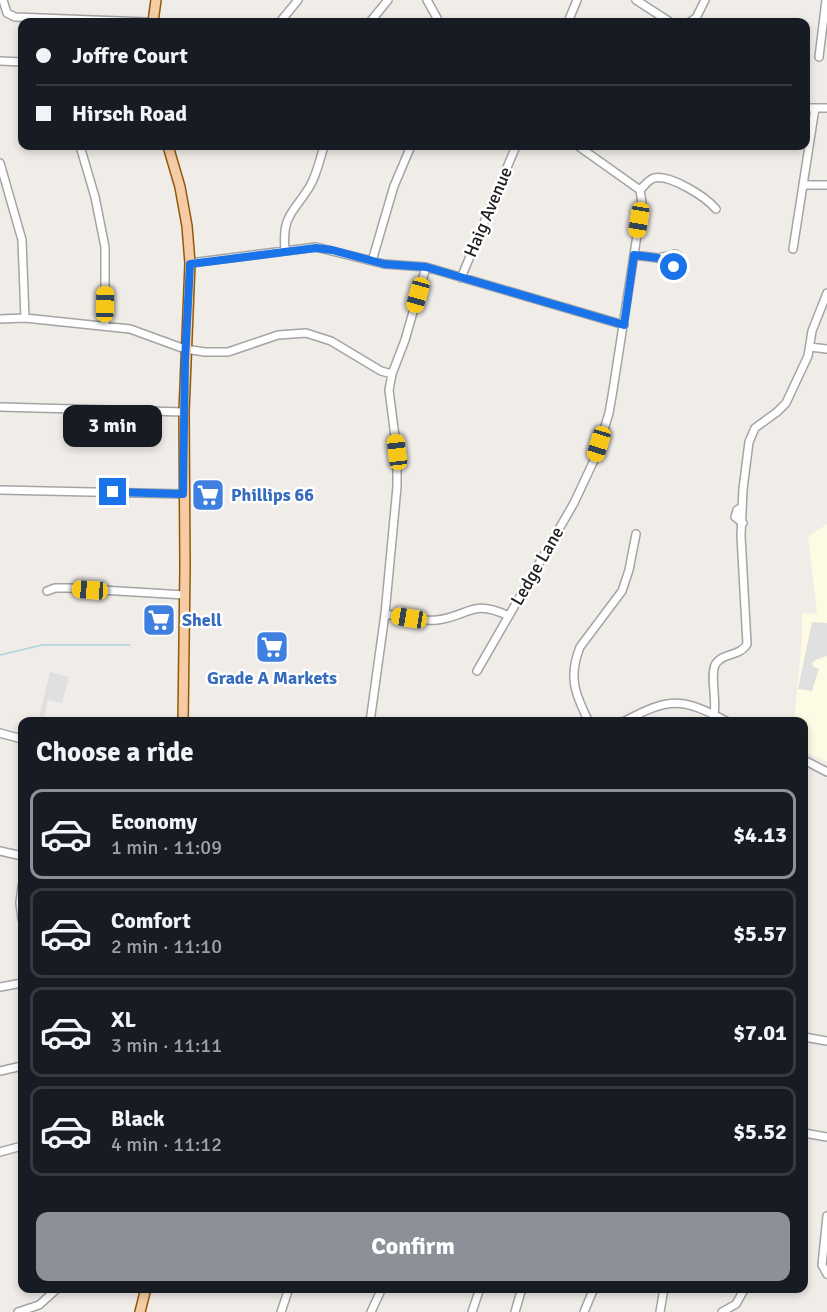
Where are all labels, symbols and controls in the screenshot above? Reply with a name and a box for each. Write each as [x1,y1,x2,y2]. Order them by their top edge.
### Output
text: Joffre Court [72,42,188,69]
text: Hirsch Road [72,100,187,127]
street label: Haig Avenue [459,164,517,260]
car [627,201,651,239]
route start [660,253,687,280]
car [404,275,432,315]
car [96,286,114,322]
callout: 3 min [63,405,162,447]
text: 3 min [88,413,137,438]
car [585,424,613,464]
car [386,433,408,471]
supermarket icon: Phillips 66 [190,477,226,513]
route end [99,478,126,505]
place label: Phillips 66 [231,484,314,506]
street label: Ledge Lane [506,523,568,609]
car [71,580,109,600]
supermarket icon: Shell [141,602,177,638]
car [390,606,428,630]
place label: Shell [182,609,222,631]
supermarket icon: Grade A Markets [254,629,290,665]
place label: Grade A Markets [207,667,337,689]
text: Choose a ride [36,736,194,769]
icon: car [39,807,93,861]
text: Economy [111,808,197,835]
text: $4.13 [733,821,787,848]
text: 1 min · 11:09 [111,835,222,860]
icon: car [39,906,93,960]
text: Comfort [111,907,191,934]
text: $5.57 [733,920,787,947]
text: 2 min · 11:10 [111,934,222,959]
icon: car [39,1005,93,1059]
text: XL [111,1006,136,1033]
text: $7.01 [733,1019,787,1046]
text: 3 min · 11:11 [111,1033,222,1058]
icon: car [39,1104,93,1158]
text: Black [111,1105,165,1132]
text: $5.52 [733,1118,787,1145]
text: 4 min · 11:12 [111,1132,222,1157]
button: Confirm [36,1212,790,1281]

